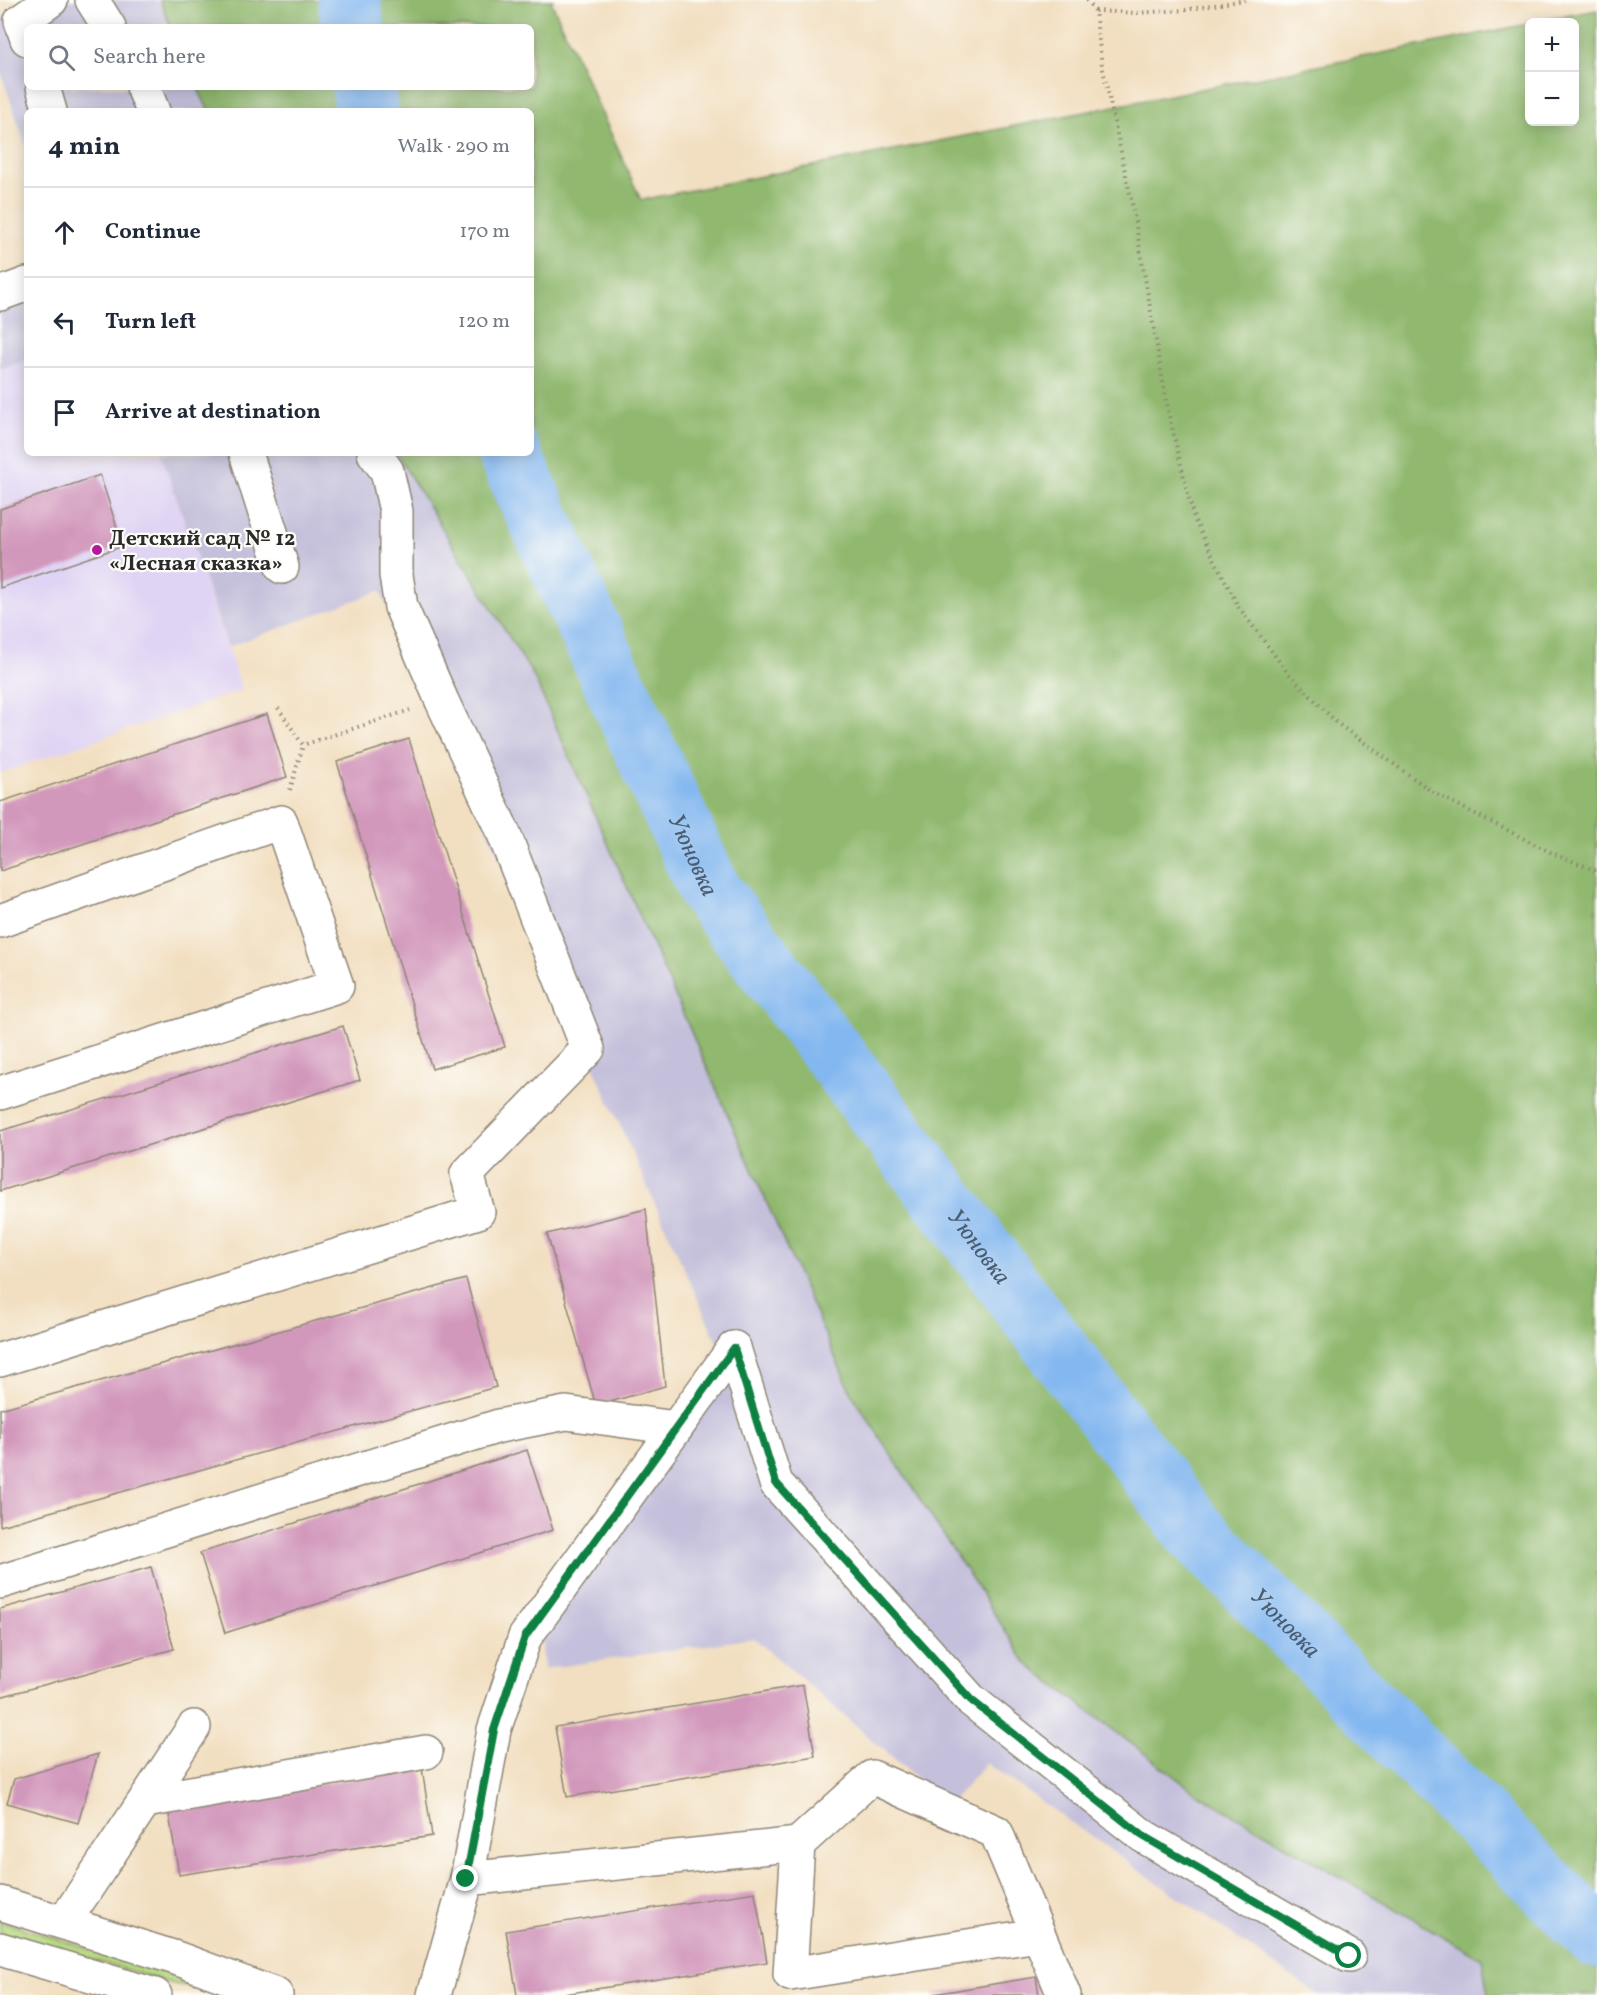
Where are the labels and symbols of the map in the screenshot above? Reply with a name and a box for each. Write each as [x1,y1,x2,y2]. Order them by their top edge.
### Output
place label: Детский сад № 12 «Лесная сказка» [109,524,296,580]
marker: Детский сад № 12 «Лесная сказка» [90,543,104,557]
water label: Уюновка [658,809,725,902]
water label: Уюновка [938,1203,1018,1293]
water label: Уюновка [1242,1581,1327,1667]
route end [452,1865,478,1891]
route start [1335,1942,1361,1968]

